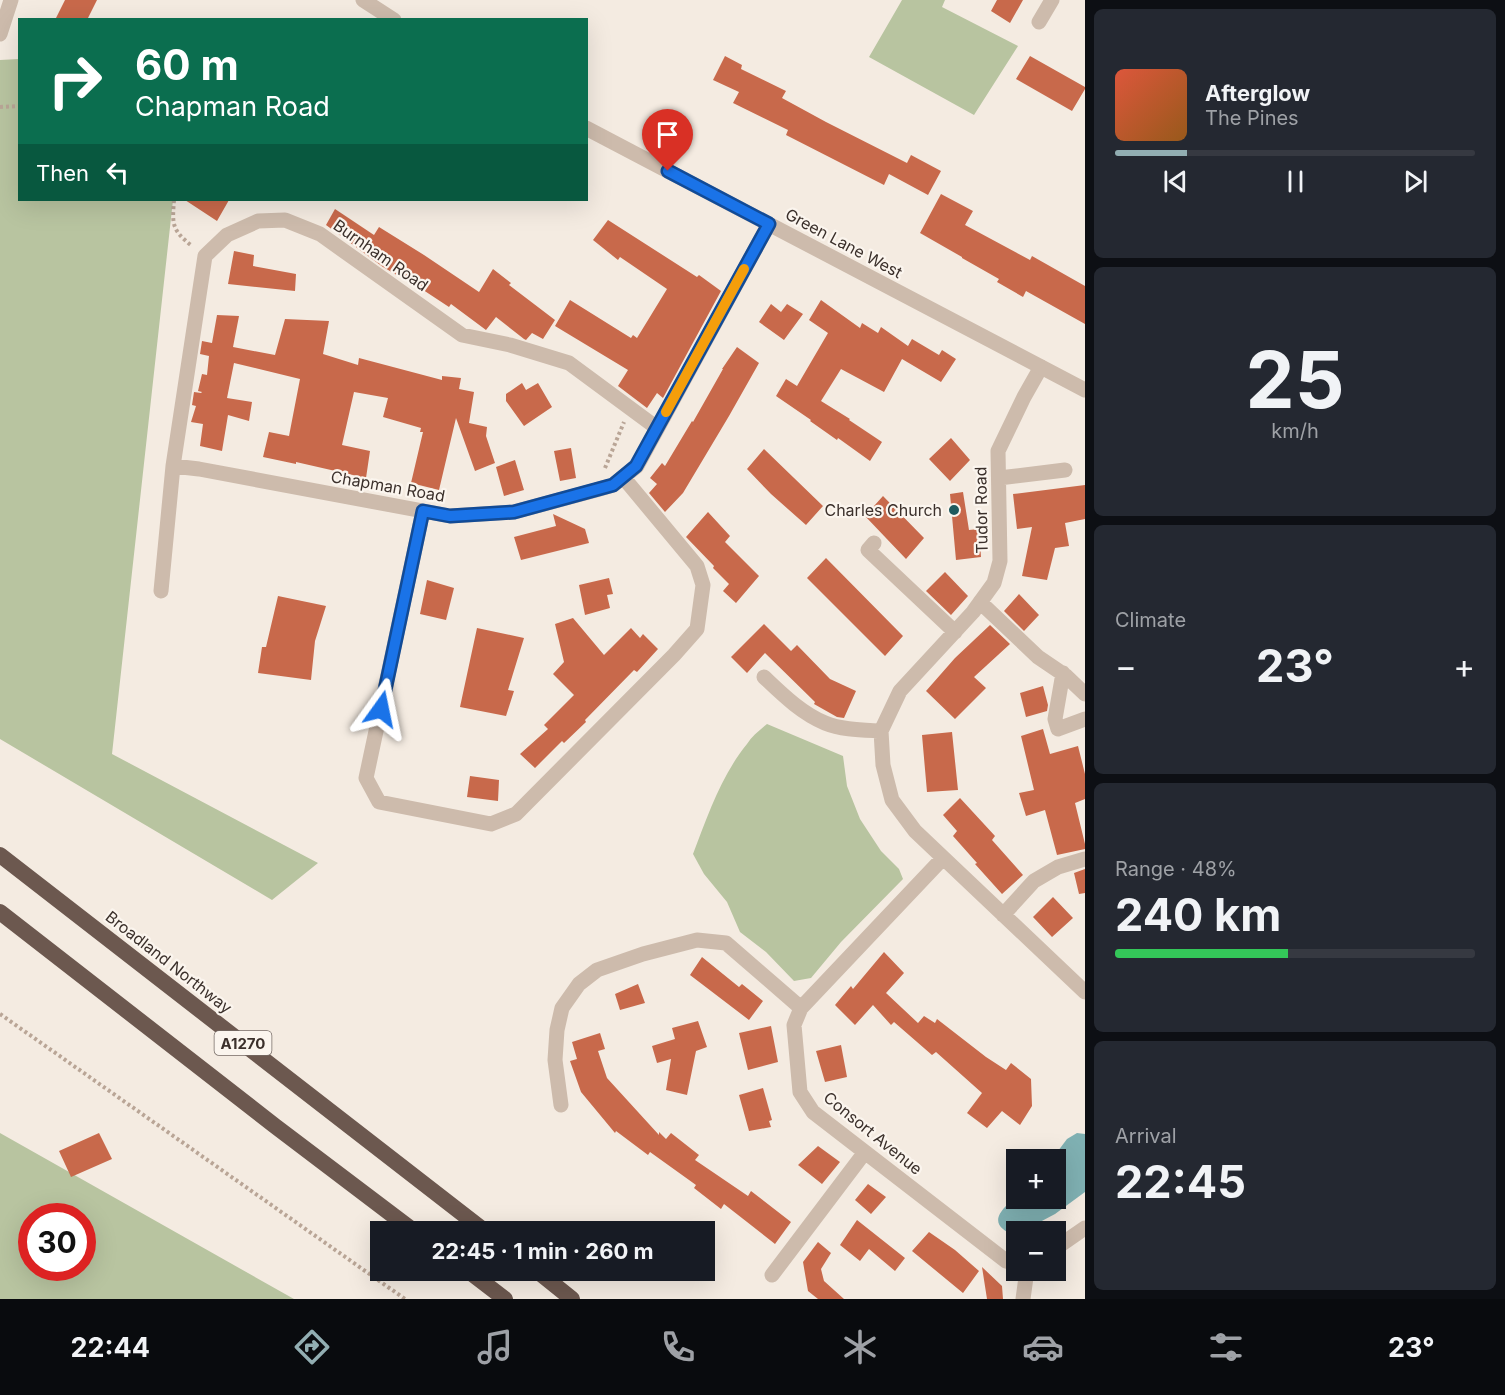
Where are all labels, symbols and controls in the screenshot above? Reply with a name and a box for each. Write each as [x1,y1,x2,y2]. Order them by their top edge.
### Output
text: 60 m [135,39,239,90]
icon: right [36,42,114,120]
text: Afterglow [1205,80,1310,106]
text: Chapman Road [135,90,330,123]
text: The Pines [1205,106,1299,130]
pin [642,109,693,171]
icon: arrive [651,118,684,151]
icon: left [101,156,134,189]
text: Then [36,160,89,186]
icon: previous [1159,165,1192,198]
icon: pause [1279,165,1312,198]
icon: next [1399,165,1432,198]
street label: Green Lane West [782,204,906,282]
street label: Burnham Road [330,215,432,295]
text: 25 [1246,332,1345,427]
text: km/h [1271,419,1319,443]
street label: Chapman Road [329,466,447,506]
street label: Tudor Road [970,466,992,554]
place label: Charles Church [824,500,942,520]
marker: Charles Church [947,503,961,517]
text: Climate [1115,608,1186,632]
text: 23° [1256,638,1334,693]
text: − [1115,646,1137,686]
text: + [1453,646,1475,686]
position arrow [349,677,413,741]
text: Range · 48% [1115,857,1237,881]
text: 240 km [1115,887,1281,942]
street label: Broadland Northway [102,906,236,1018]
road number: A1270 [214,1031,272,1055]
street label: Consort Avenue [820,1087,926,1179]
text: Arrival [1115,1124,1177,1148]
map controls [1006,1149,1066,1281]
button: + [1006,1149,1066,1209]
text: 22:45 [1115,1154,1246,1209]
speed limit sign: 30 [18,1203,96,1281]
button: − [1006,1221,1066,1281]
text: 22:45 · 1 min · 260 m [431,1238,654,1264]
icon: directions [291,1326,333,1368]
icon: music [474,1326,516,1368]
icon: phone [657,1326,699,1368]
icon: climate [839,1326,881,1368]
icon: car [1022,1326,1064,1368]
icon: filters [1205,1326,1247,1368]
text: 22:44 [70,1331,150,1364]
text: 23° [1388,1331,1435,1364]

